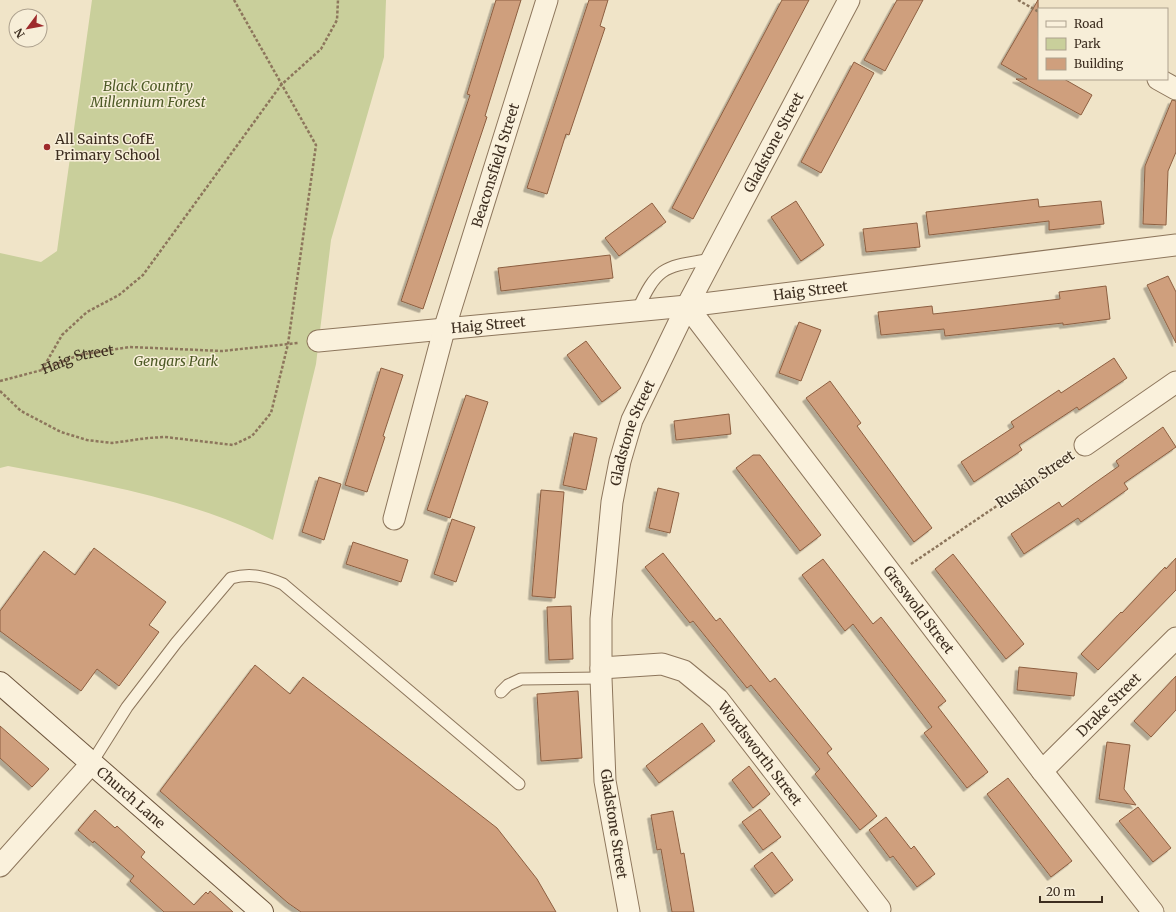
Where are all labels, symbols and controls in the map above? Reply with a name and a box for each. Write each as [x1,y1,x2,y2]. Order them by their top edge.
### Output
north arrow [8,8,48,48]
legend [1038,8,1168,80]
text: Road [1074,16,1103,31]
text: N [11,26,28,41]
text: Park [1074,36,1101,51]
text: Building [1074,56,1124,71]
park label: Black Country Millennium Forest [89,77,206,111]
street label: Gladstone Street [740,89,808,196]
street label: Beaconsfield Street [468,100,523,230]
place label: All Saints CofE Primary School [54,130,160,164]
marker: All Saints CofE Primary School [42,142,52,152]
street label: Haig Street [772,277,849,304]
street label: Haig Street [450,312,527,337]
street label: Haig Street [39,341,116,378]
park label: Gengars Park [134,352,219,370]
street label: Gladstone Street [606,377,659,487]
street label: Ruskin Street [992,446,1078,512]
street label: Greswold Street [879,562,959,658]
street label: Drake Street [1073,669,1145,741]
street label: Wordsworth Street [713,697,806,810]
street label: Church Lane [93,763,169,832]
street label: Gladstone Street [596,768,632,881]
scale bar [1040,878,1102,904]
text: 20 m [1046,884,1075,899]

